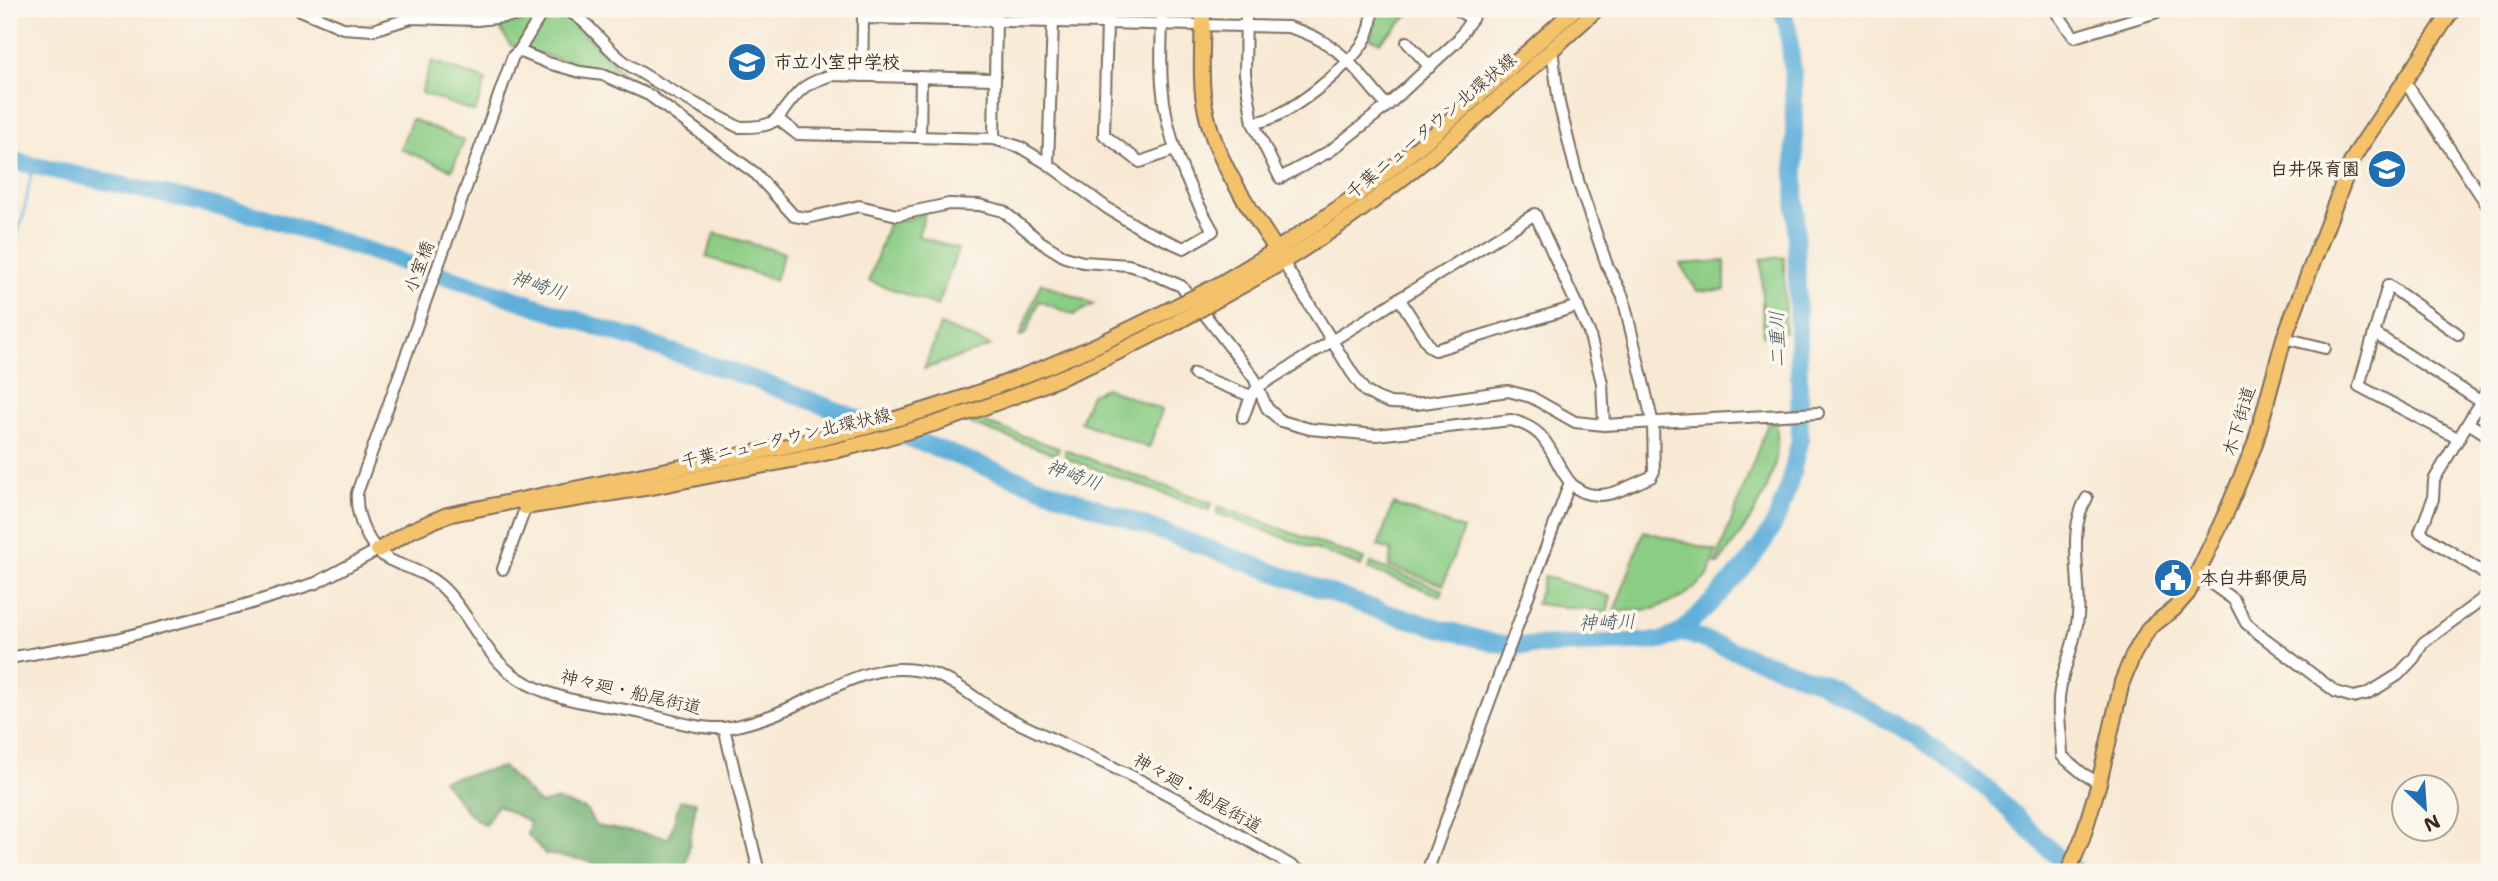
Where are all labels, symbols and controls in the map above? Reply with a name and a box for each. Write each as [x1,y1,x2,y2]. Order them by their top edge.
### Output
school or university icon: 市立小室中学校 [726,41,768,83]
street label: 千葉ニュータウン北環状線 [1341,48,1521,204]
place label: 市立小室中学校 [774,50,900,74]
school or university icon: 白井保育園 [2366,148,2408,190]
place label: 白井保育園 [2270,157,2360,181]
street label: 小室橋 [398,237,440,297]
water label: 神崎川 [508,264,570,306]
water label: 二重川 [1764,310,1790,368]
street label: 木下街道 [2217,383,2261,459]
street label: 千葉ニュータウン北環状線 [678,402,894,474]
water label: 神崎川 [1043,454,1105,496]
public building icon: 本白井郵便局 [2152,557,2194,599]
place label: 本白井郵便局 [2200,566,2308,590]
water label: 神崎川 [1578,609,1636,635]
street label: 神々廻・船尾街道 [558,664,704,720]
street label: 神々廻・船尾街道 [1129,748,1267,838]
north arrow [2390,772,2460,842]
text: N [2420,808,2444,837]

